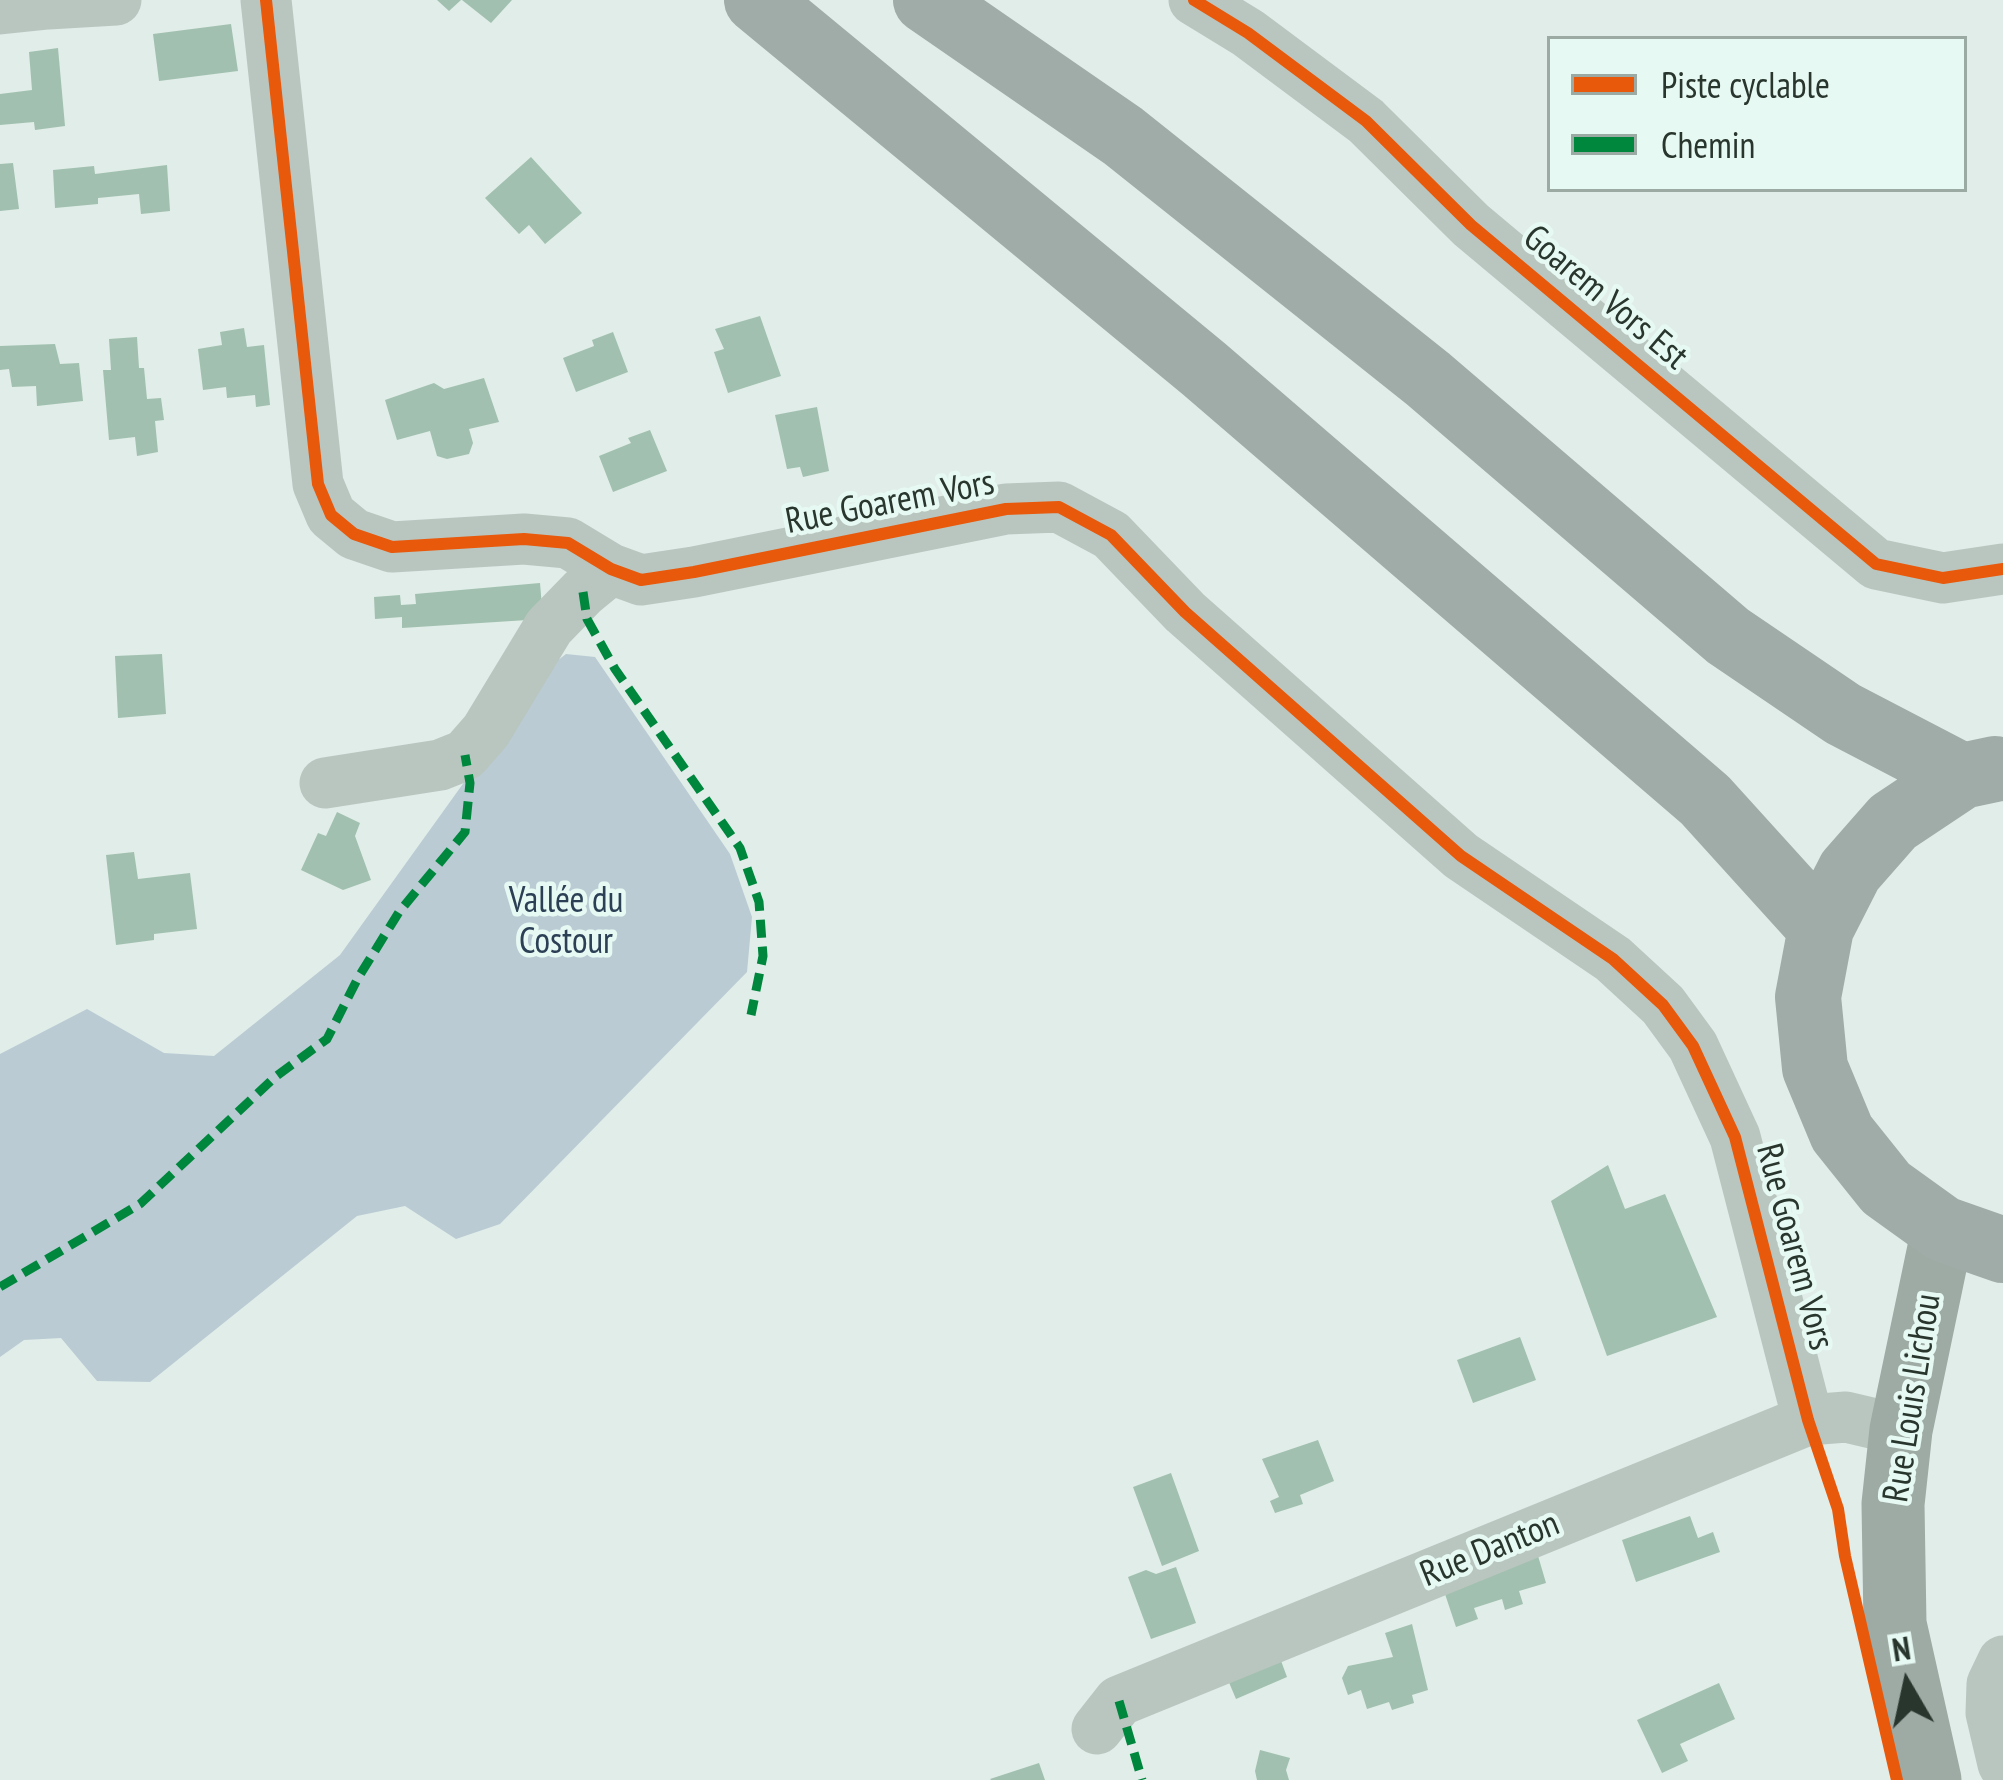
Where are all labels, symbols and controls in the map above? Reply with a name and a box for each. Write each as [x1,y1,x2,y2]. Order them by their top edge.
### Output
legend [1547,36,1967,192]
text: Piste cyclable [1661,61,1830,108]
text: Chemin [1661,121,1755,168]
street label: Goarem Vors Est [1514,217,1696,379]
street label: Rue Goarem Vors [782,462,998,544]
park label: Vallée du Costour [509,880,623,965]
street label: Rue Goarem Vors [1746,1139,1842,1355]
street label: Rue Louis Lichou [1875,1291,1951,1505]
street label: Rue Danton [1414,1503,1566,1597]
north arrow [1847,1624,1967,1744]
text: N [1889,1625,1913,1671]

